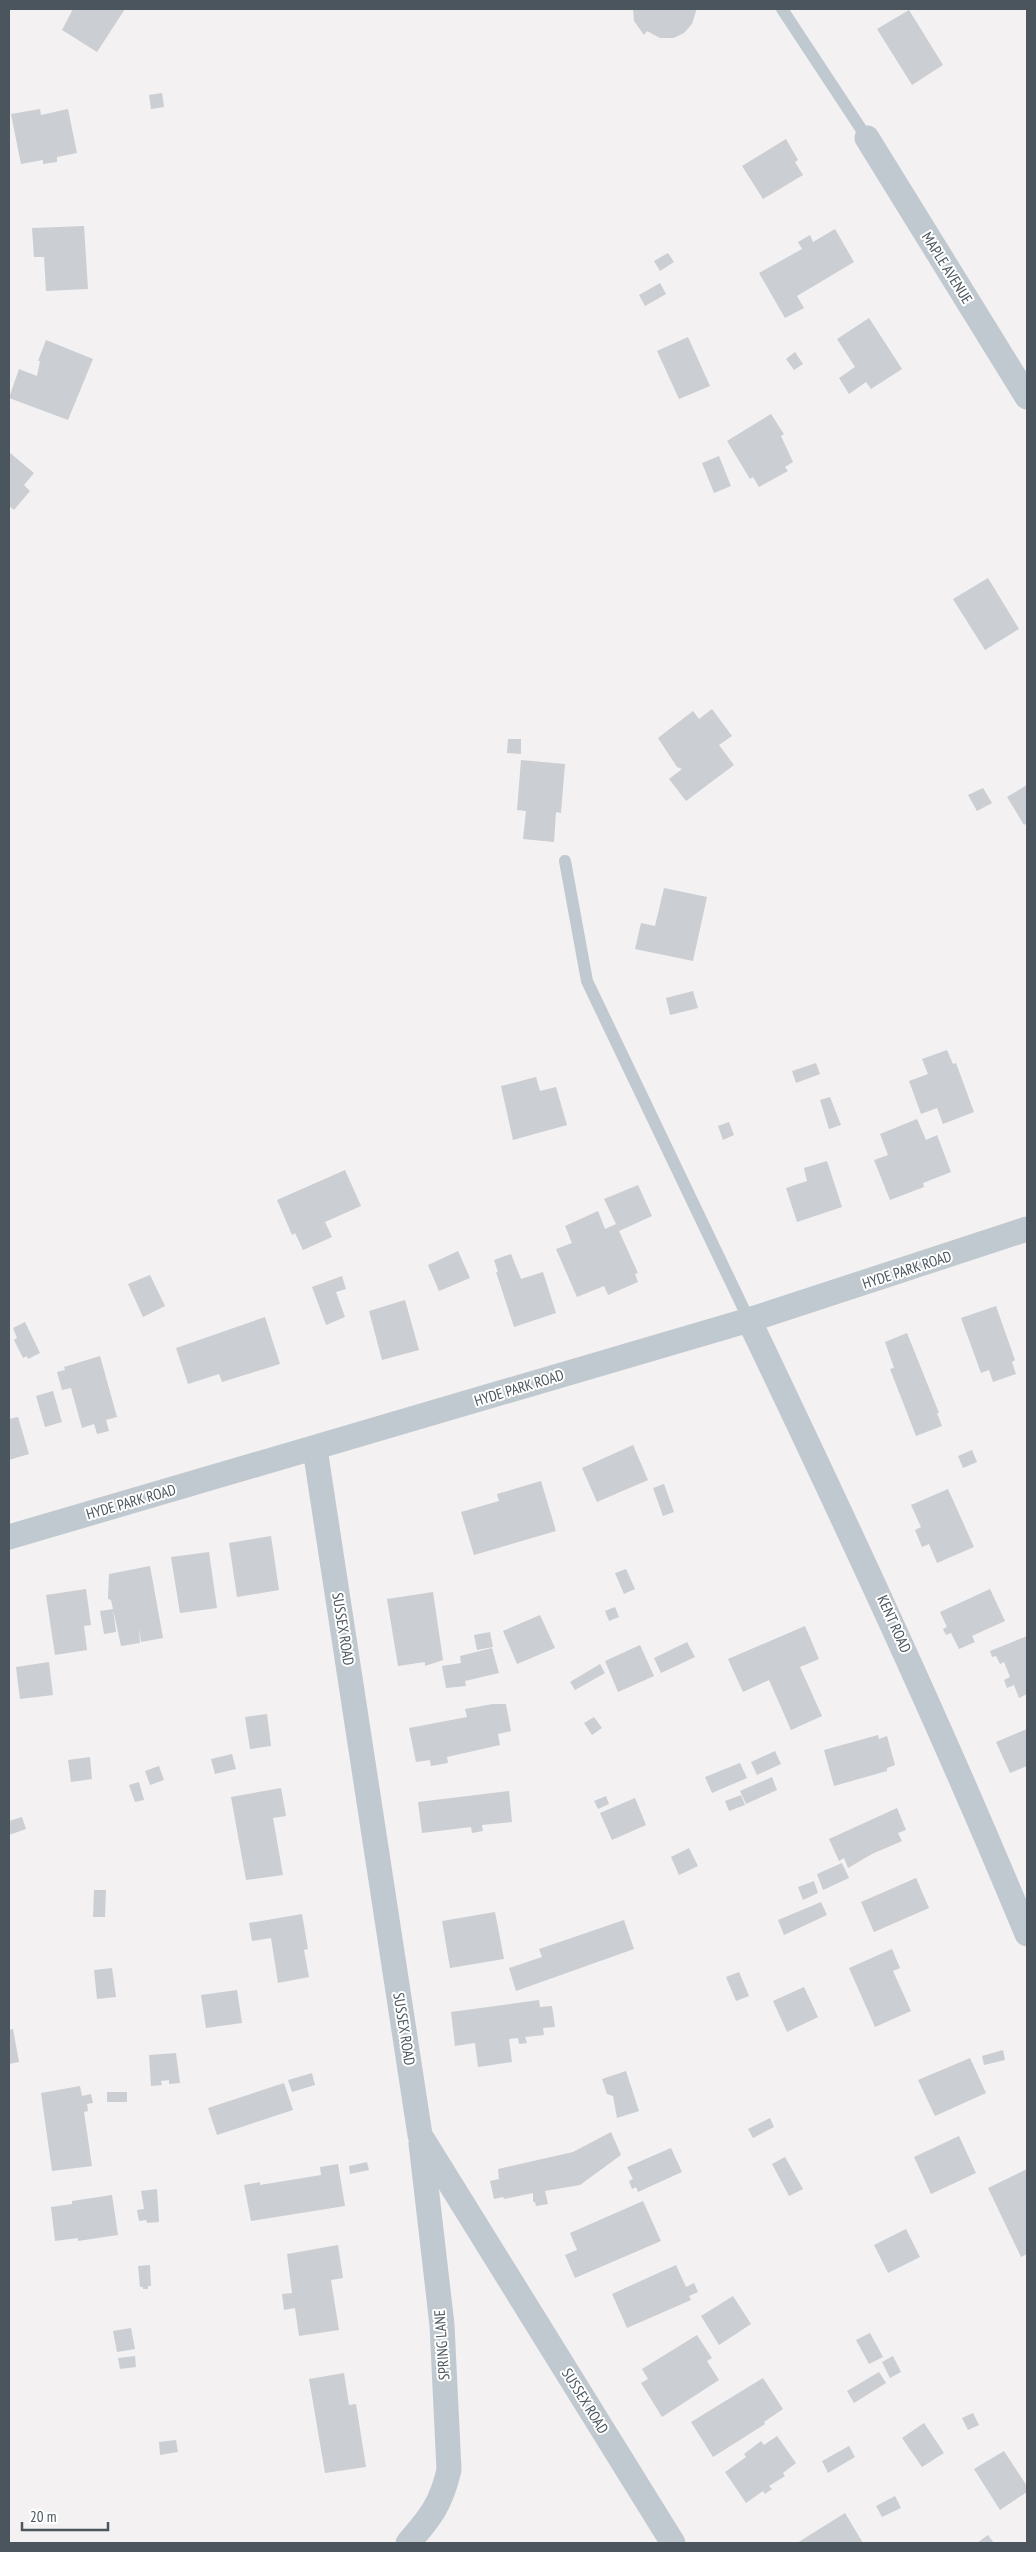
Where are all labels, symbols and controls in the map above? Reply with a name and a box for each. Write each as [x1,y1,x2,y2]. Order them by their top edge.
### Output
street label: MAPLE AVENUE [918,228,977,307]
street label: HYDE PARK ROAD [860,1246,954,1293]
street label: HYDE PARK ROAD [472,1365,566,1410]
street label: HYDE PARK ROAD [84,1480,178,1523]
street label: SUSSEX ROAD [328,1591,359,1667]
street label: KENT ROAD [873,1592,916,1656]
street label: SUSSEX ROAD [389,1991,420,2067]
street label: SPRING LANE [430,2309,453,2381]
street label: SUSSEX ROAD [558,2365,613,2437]
scale bar [22,2500,109,2532]
text: 20 m [30,2507,56,2526]

